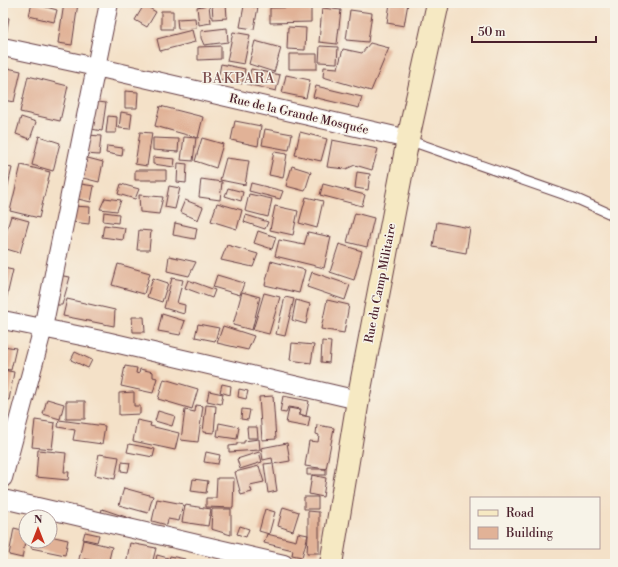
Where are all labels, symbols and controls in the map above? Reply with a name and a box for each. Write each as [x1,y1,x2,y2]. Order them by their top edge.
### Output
scale bar [472,18,596,44]
text: 50 m [478,25,506,40]
district label: BAKPARA [201,70,276,88]
street label: Rue de la Grande Mosquée [228,91,370,138]
street label: Rue du Camp Militaire [362,222,399,344]
legend [470,497,600,549]
text: Road [506,506,534,521]
north arrow [18,509,58,549]
text: N [34,513,43,527]
text: Building [505,526,554,541]

